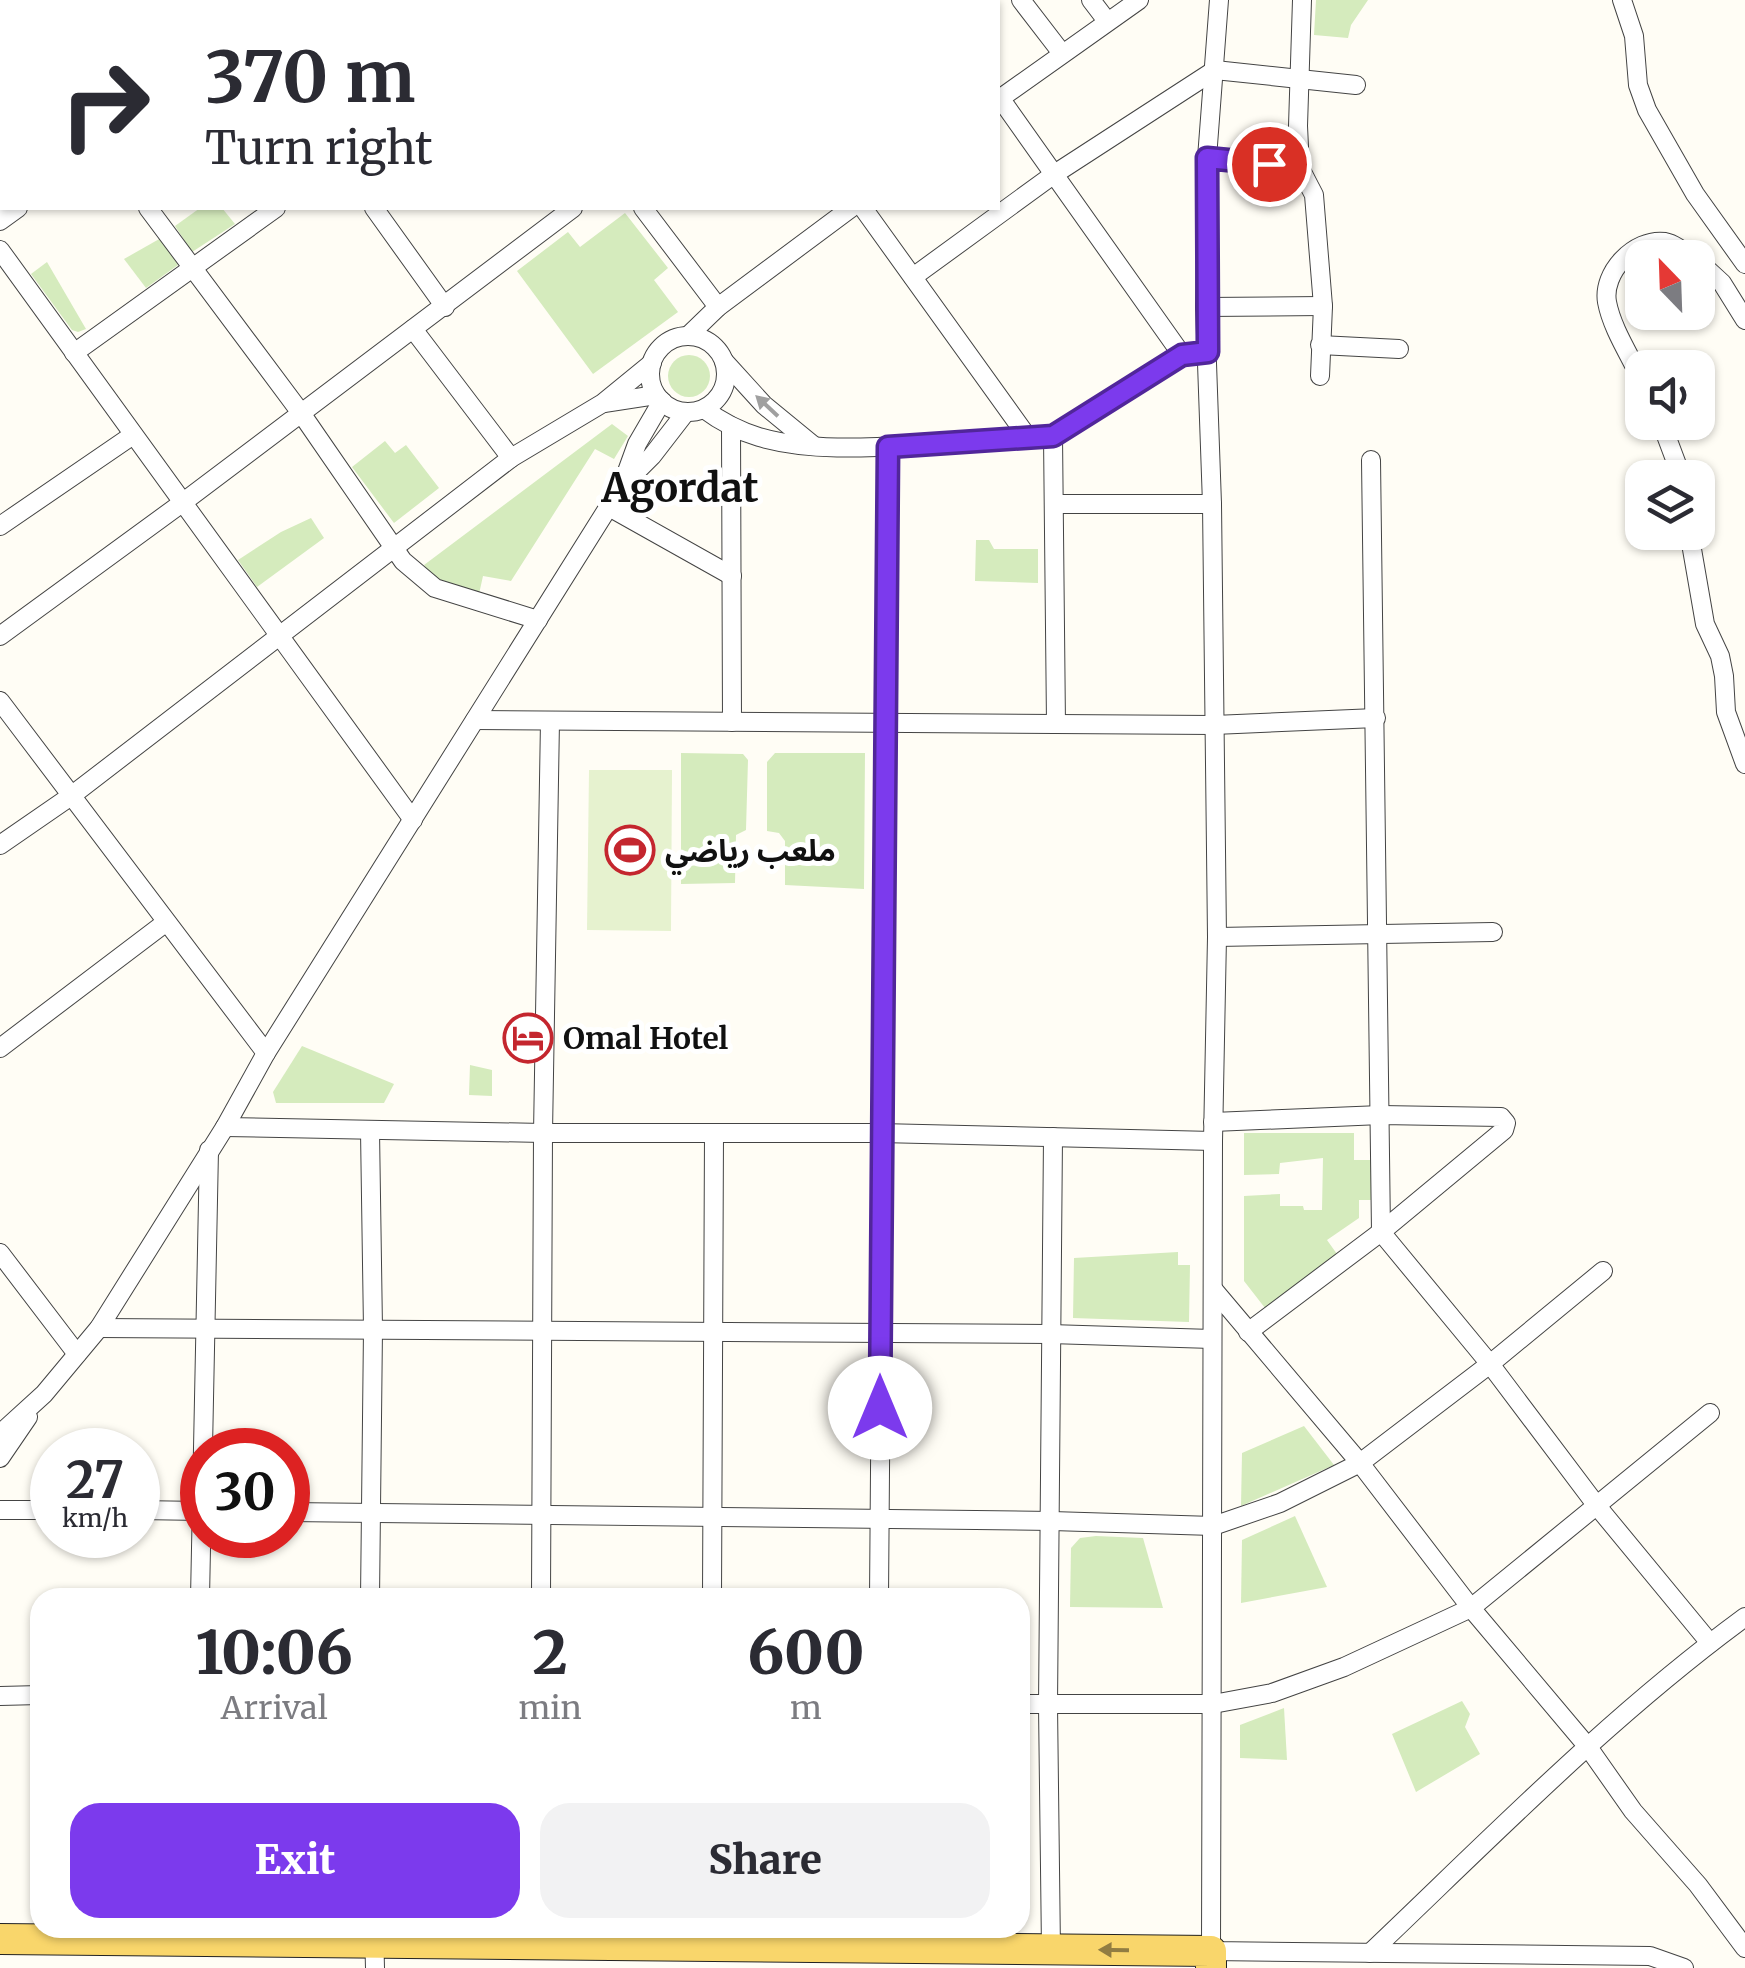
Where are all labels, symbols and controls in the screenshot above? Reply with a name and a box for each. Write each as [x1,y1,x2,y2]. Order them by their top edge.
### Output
text: 370 m [205,33,415,121]
icon: right [40,40,170,170]
text: Turn right [205,120,433,176]
pin [1227,122,1312,207]
icon: arrive [1242,137,1297,192]
north arrow [1625,240,1715,330]
map controls [1625,240,1715,550]
button: sound [1625,350,1715,440]
one-way arrow [755,395,779,418]
button: layers [1625,460,1715,550]
district label: Agordat [600,463,759,513]
sports icon: ملعب رياضي [604,824,656,876]
place label: ملعب رياضي [665,831,836,875]
hotel icon: Omal Hotel [502,1012,554,1064]
place label: Omal Hotel [563,1019,728,1057]
position arrow [828,1356,932,1460]
speed limit sign: 30 [180,1428,310,1558]
text: 27 [66,1449,124,1512]
text: km/h [62,1502,128,1534]
text: 10:06 [196,1615,353,1690]
text: 2 [532,1615,568,1690]
text: 600 [747,1615,864,1690]
text: Arrival [221,1688,328,1728]
text: min [518,1688,582,1728]
text: m [790,1688,822,1728]
button: Exit [70,1803,520,1918]
button: Share [540,1803,990,1918]
one-way arrow [1097,1942,1129,1958]

